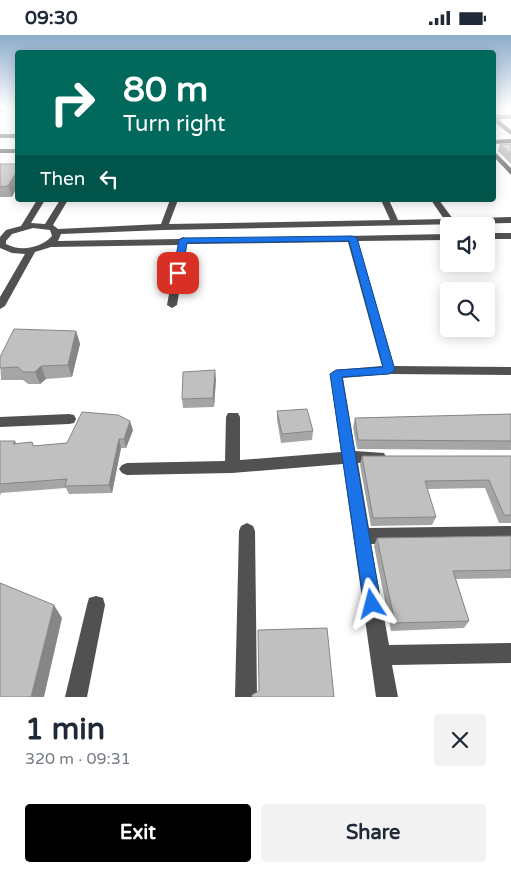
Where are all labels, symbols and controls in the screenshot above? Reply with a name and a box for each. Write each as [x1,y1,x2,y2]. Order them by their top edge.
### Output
text: 09:30 [25,7,78,29]
text: 80 m [123,69,208,111]
icon: right [40,70,105,135]
text: Turn right [123,111,225,137]
icon: left [95,165,123,193]
text: Then [40,168,85,190]
map controls [440,217,495,337]
button: sound [440,217,495,272]
pin [157,252,199,294]
icon: arrive [164,259,192,287]
button: search [440,282,495,337]
position arrow [345,577,397,629]
text: 1 min [25,711,105,748]
button: close [434,714,486,766]
text: 320 m · 09:31 [25,749,131,769]
button: Exit [25,804,251,862]
button: Share [261,804,486,862]

